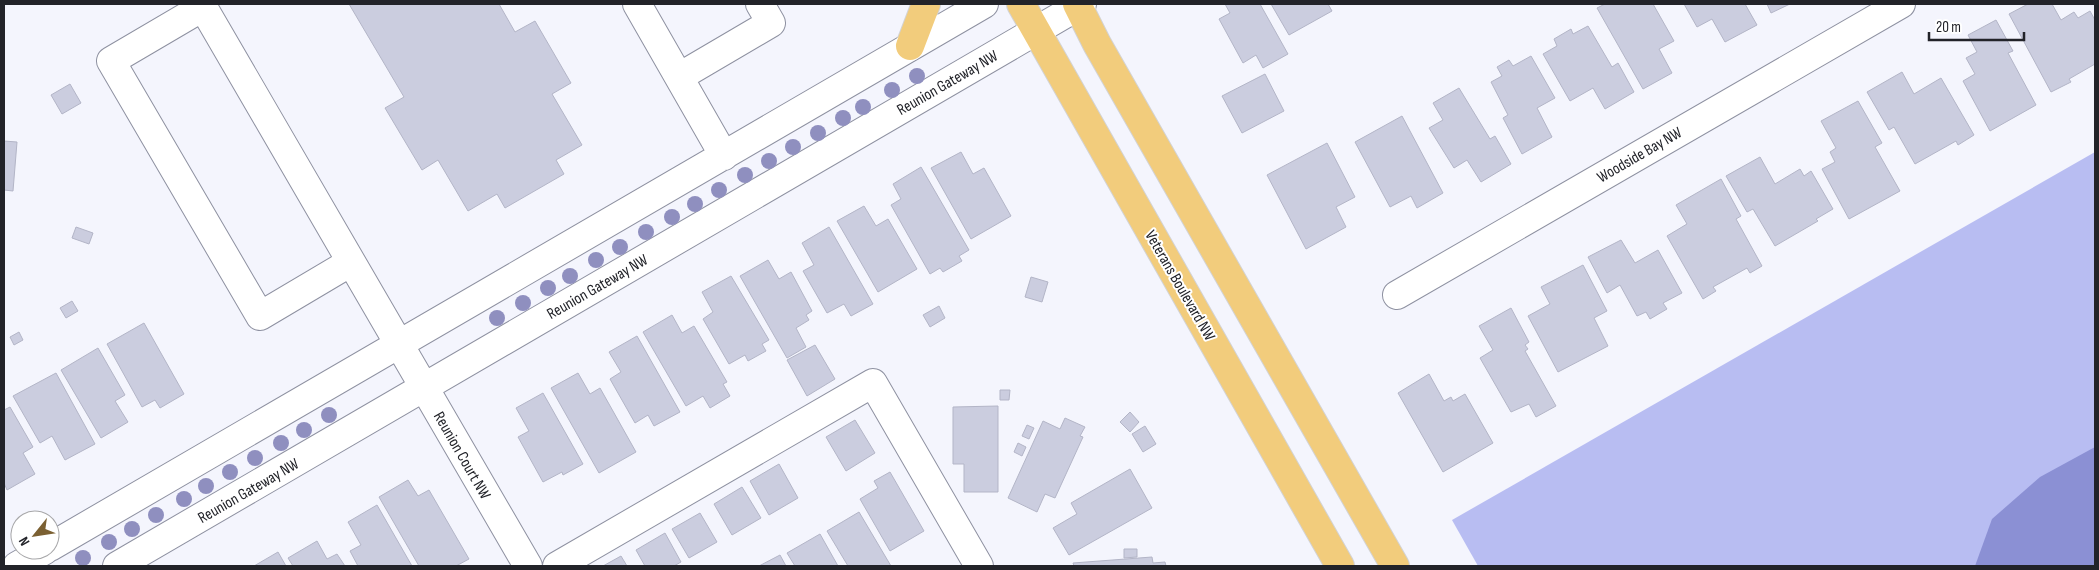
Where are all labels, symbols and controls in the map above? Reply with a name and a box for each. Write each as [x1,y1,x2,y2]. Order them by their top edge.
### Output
scale bar [1929,10,2024,42]
text: 20 m [1936,18,1961,37]
street label: Reunion Gateway NW [894,46,1002,120]
street label: Woodside Bay NW [1594,123,1686,187]
street label: Veterans Boulevard NW [1141,227,1219,345]
street label: Reunion Gateway NW [544,250,652,324]
street label: Reunion Court NW [429,409,495,503]
street label: Reunion Gateway NW [195,454,303,528]
north arrow [10,510,60,560]
text: N [15,534,33,549]

